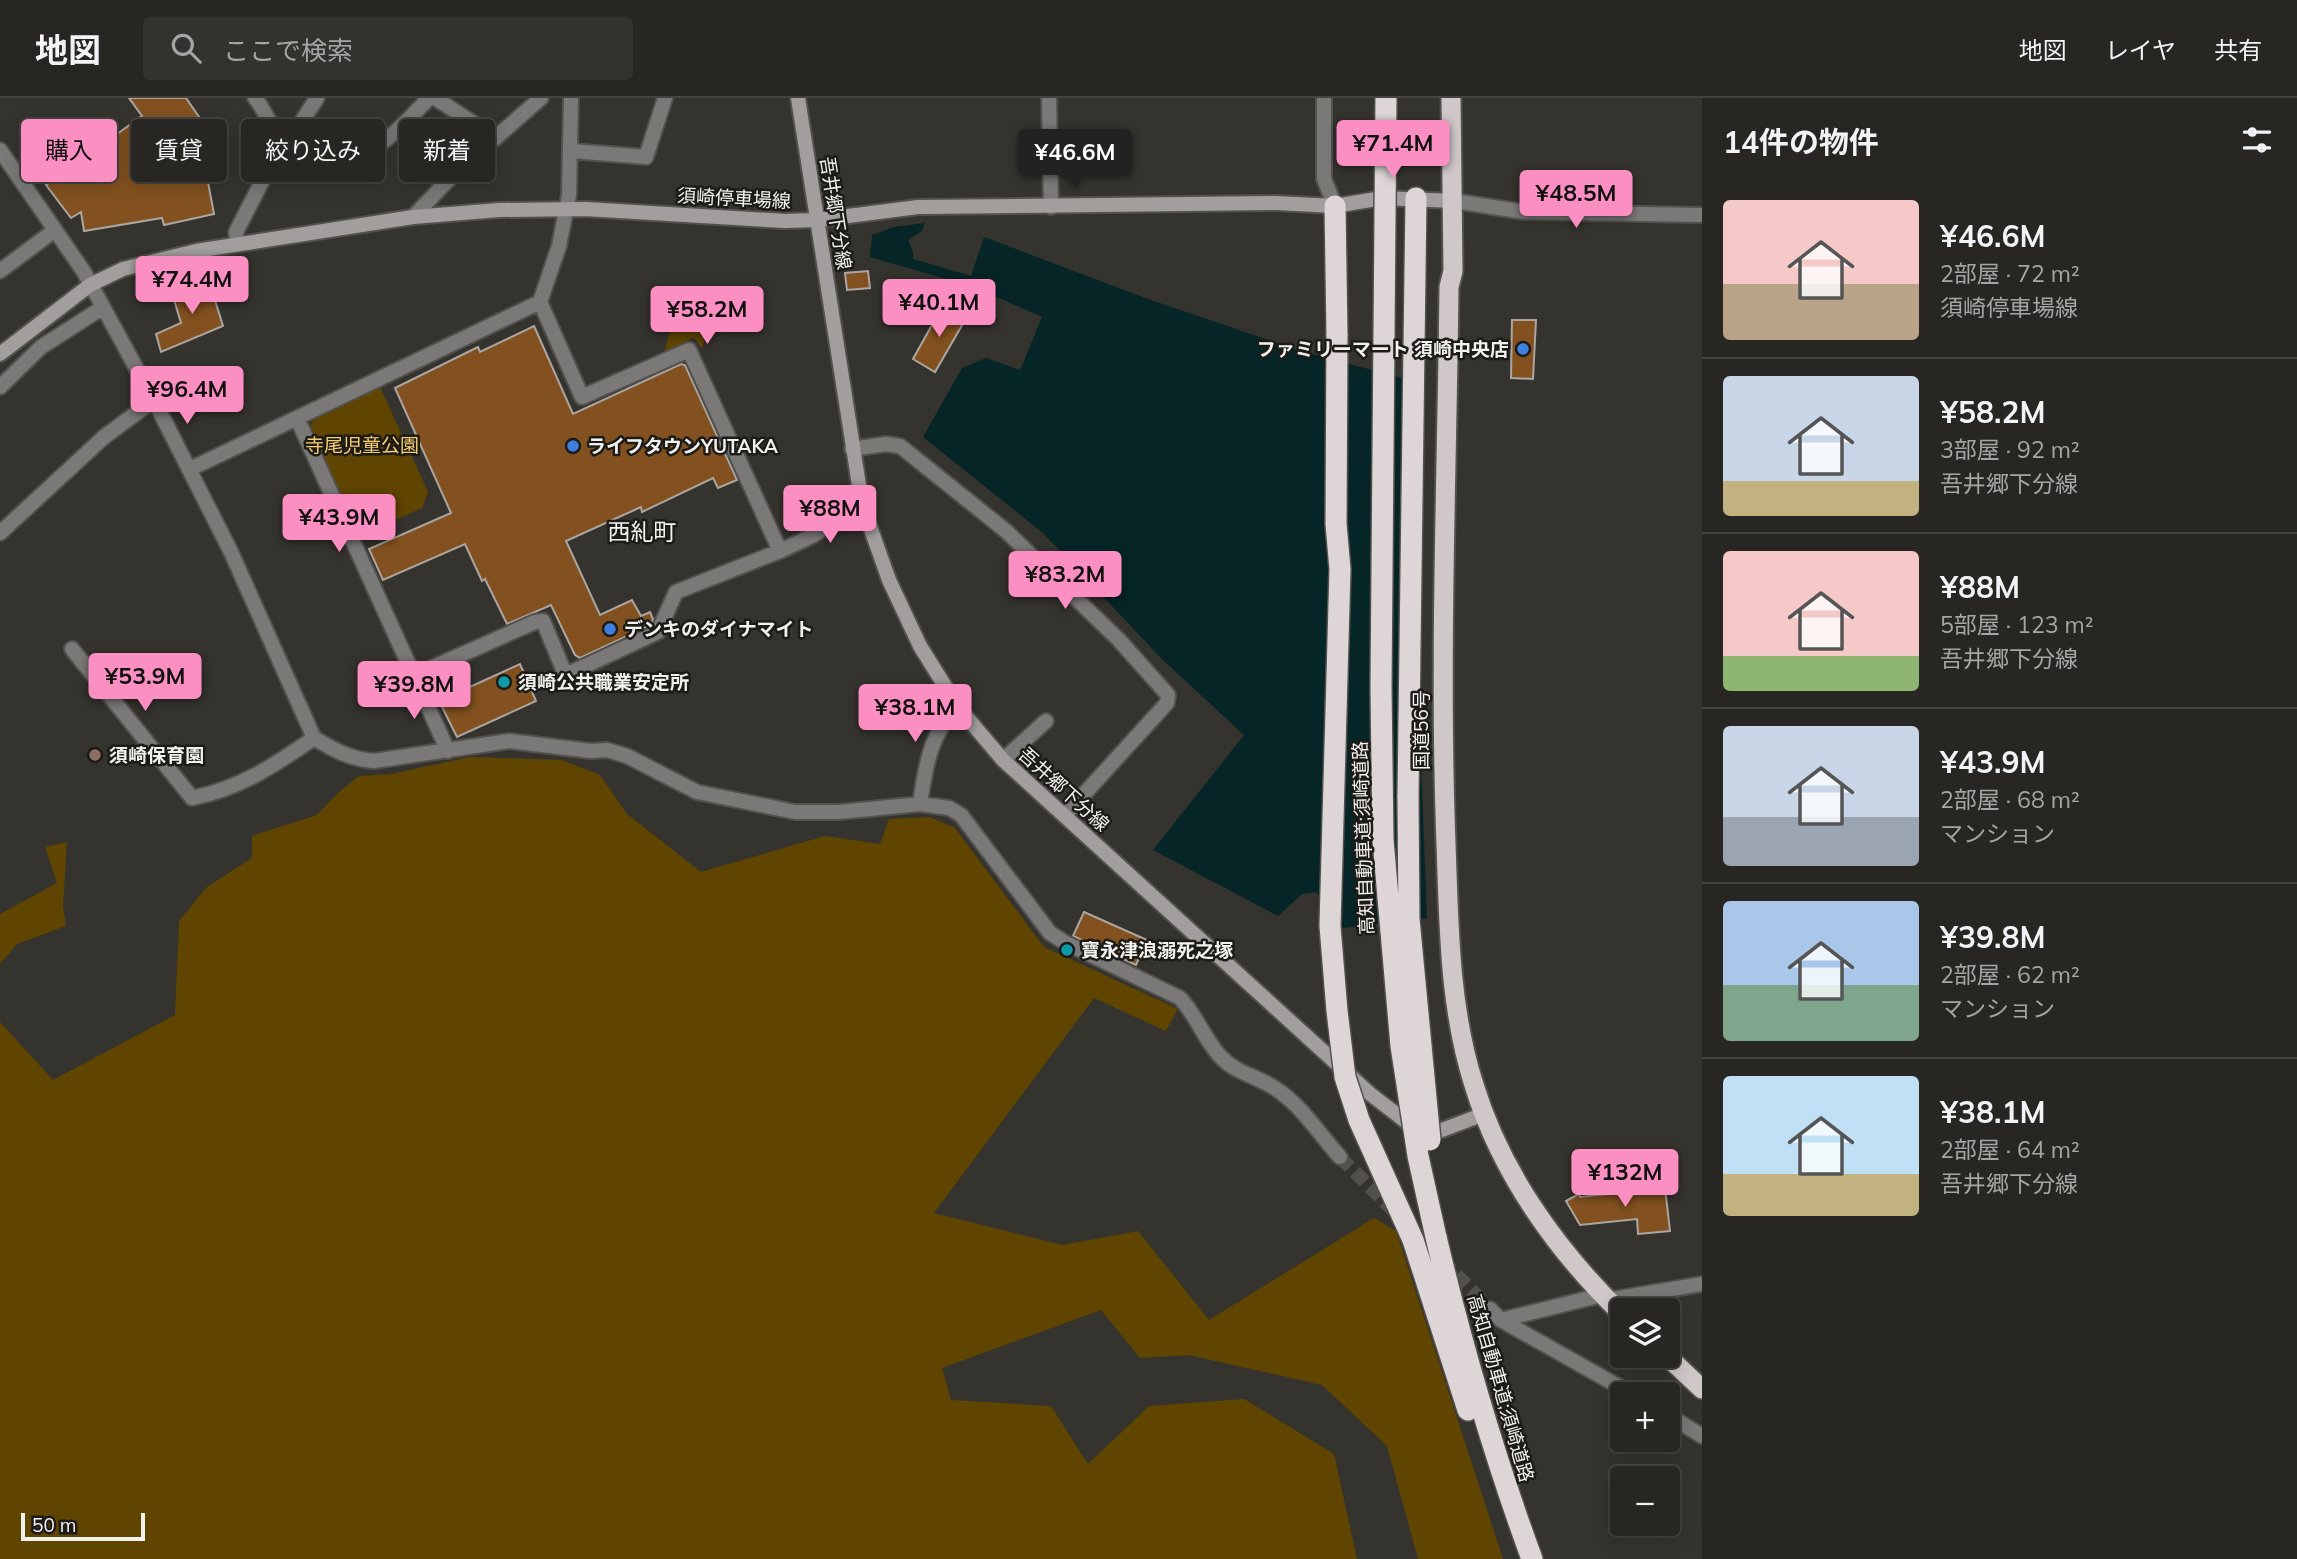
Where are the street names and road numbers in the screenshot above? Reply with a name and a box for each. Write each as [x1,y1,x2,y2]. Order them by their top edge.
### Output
street label: 吾井郷下分線 [815,155,857,271]
street label: 須崎停車場線 [676,183,792,213]
street label: 国道56号 [1409,690,1433,770]
street label: 高知自動車道;須崎道路 [1348,740,1378,936]
street label: 吾井郷下分線 [1014,742,1114,836]
street label: 高知自動車道;須崎道路 [1463,1291,1539,1485]

